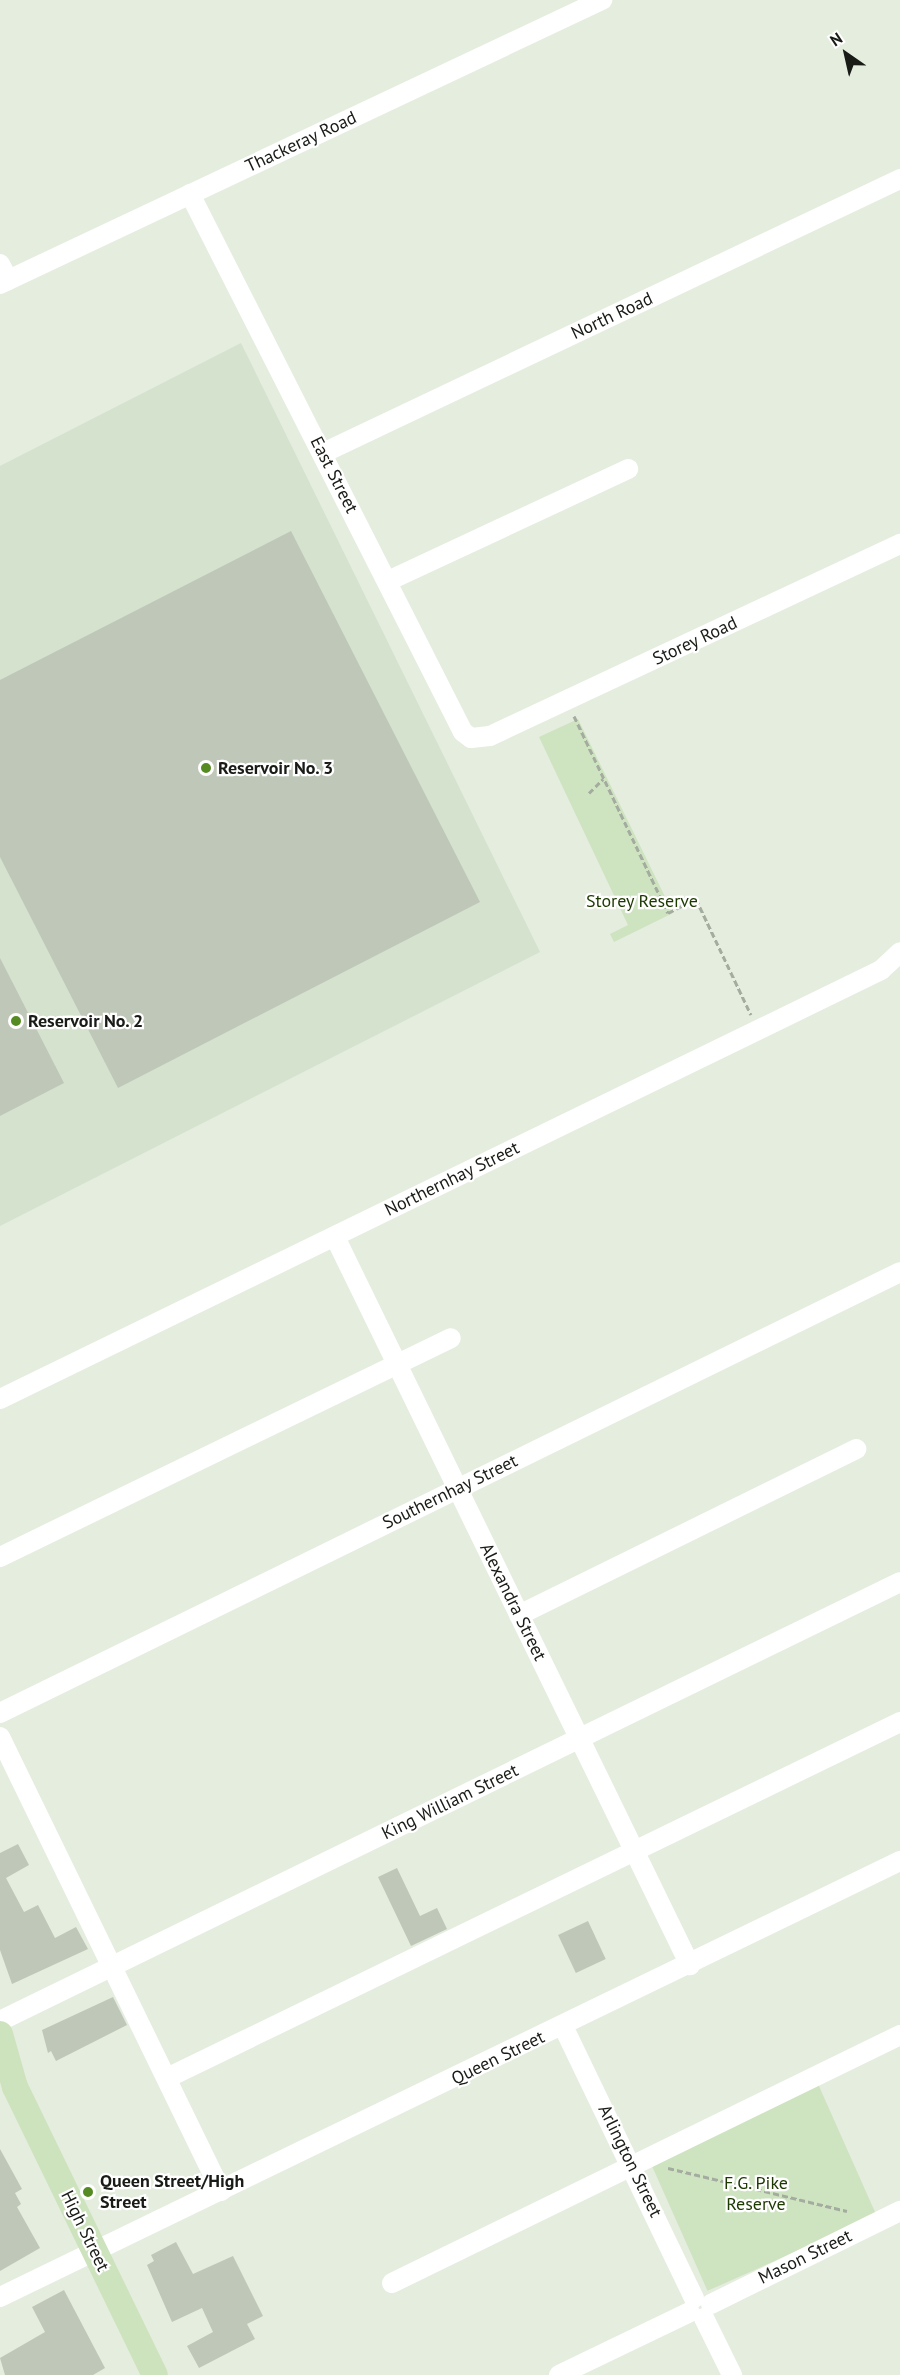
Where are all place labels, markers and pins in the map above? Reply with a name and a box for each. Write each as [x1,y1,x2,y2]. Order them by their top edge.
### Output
place label: Reservoir No. 3 [218,757,335,779]
marker: Reservoir No. 3 [199,761,213,775]
place label: Reservoir No. 2 [28,1010,145,1032]
marker: Reservoir No. 2 [9,1014,23,1028]
place label: Queen Street/High Street [100,2171,244,2214]
marker: Queen Street/High Street [81,2185,95,2199]

